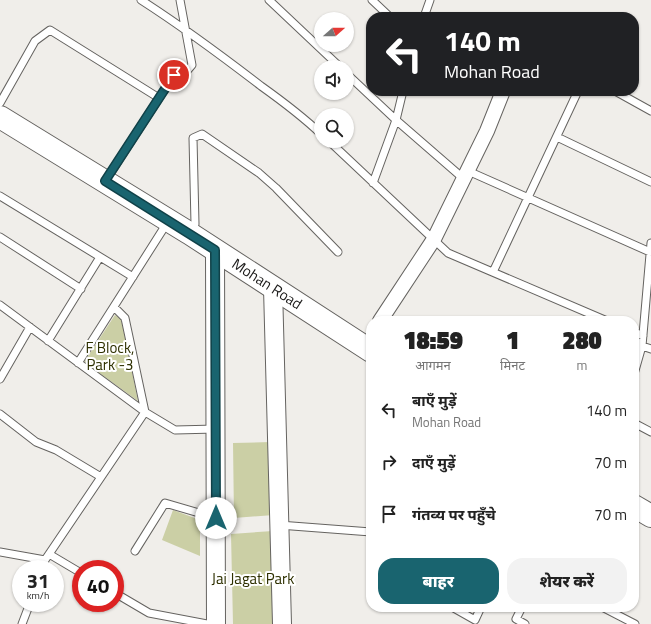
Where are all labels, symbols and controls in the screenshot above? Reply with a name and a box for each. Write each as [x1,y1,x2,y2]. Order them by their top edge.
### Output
north arrow [314,12,354,52]
map controls [314,12,354,148]
text: 140 m [444,19,521,62]
icon: left [378,28,430,80]
pin [157,58,191,92]
text: Mohan Road [444,58,540,85]
button: sound [314,60,354,100]
icon: arrive [163,64,185,86]
button: search [314,108,354,148]
street label: Mohan Road [228,252,307,315]
text: 18:59 [403,322,463,358]
text: 1 [506,322,519,358]
text: 280 [562,322,602,358]
park label: F Block, Park -3 [86,336,134,376]
text: आगमन [415,355,451,375]
text: मिनट [500,355,525,375]
text: m [577,355,587,375]
text: बाएँ मुड़ें [412,389,456,412]
icon: left [378,399,400,421]
text: 140 m [586,399,627,422]
text: Mohan Road [412,412,481,432]
icon: right [378,451,400,473]
text: दाएँ मुड़ें [412,451,456,474]
text: 70 m [594,451,627,474]
position arrow [195,497,237,539]
icon: arrive [378,503,400,525]
text: गंतव्य पर पहुँचे [412,503,496,526]
text: 70 m [594,503,627,526]
button: बाहर [378,558,499,604]
button: शेयर करें [507,558,627,604]
speed limit sign: 40 [72,560,124,612]
text: 31 [27,565,49,596]
park label: Jai Jagat Park [212,567,294,590]
text: km/h [27,588,49,603]

